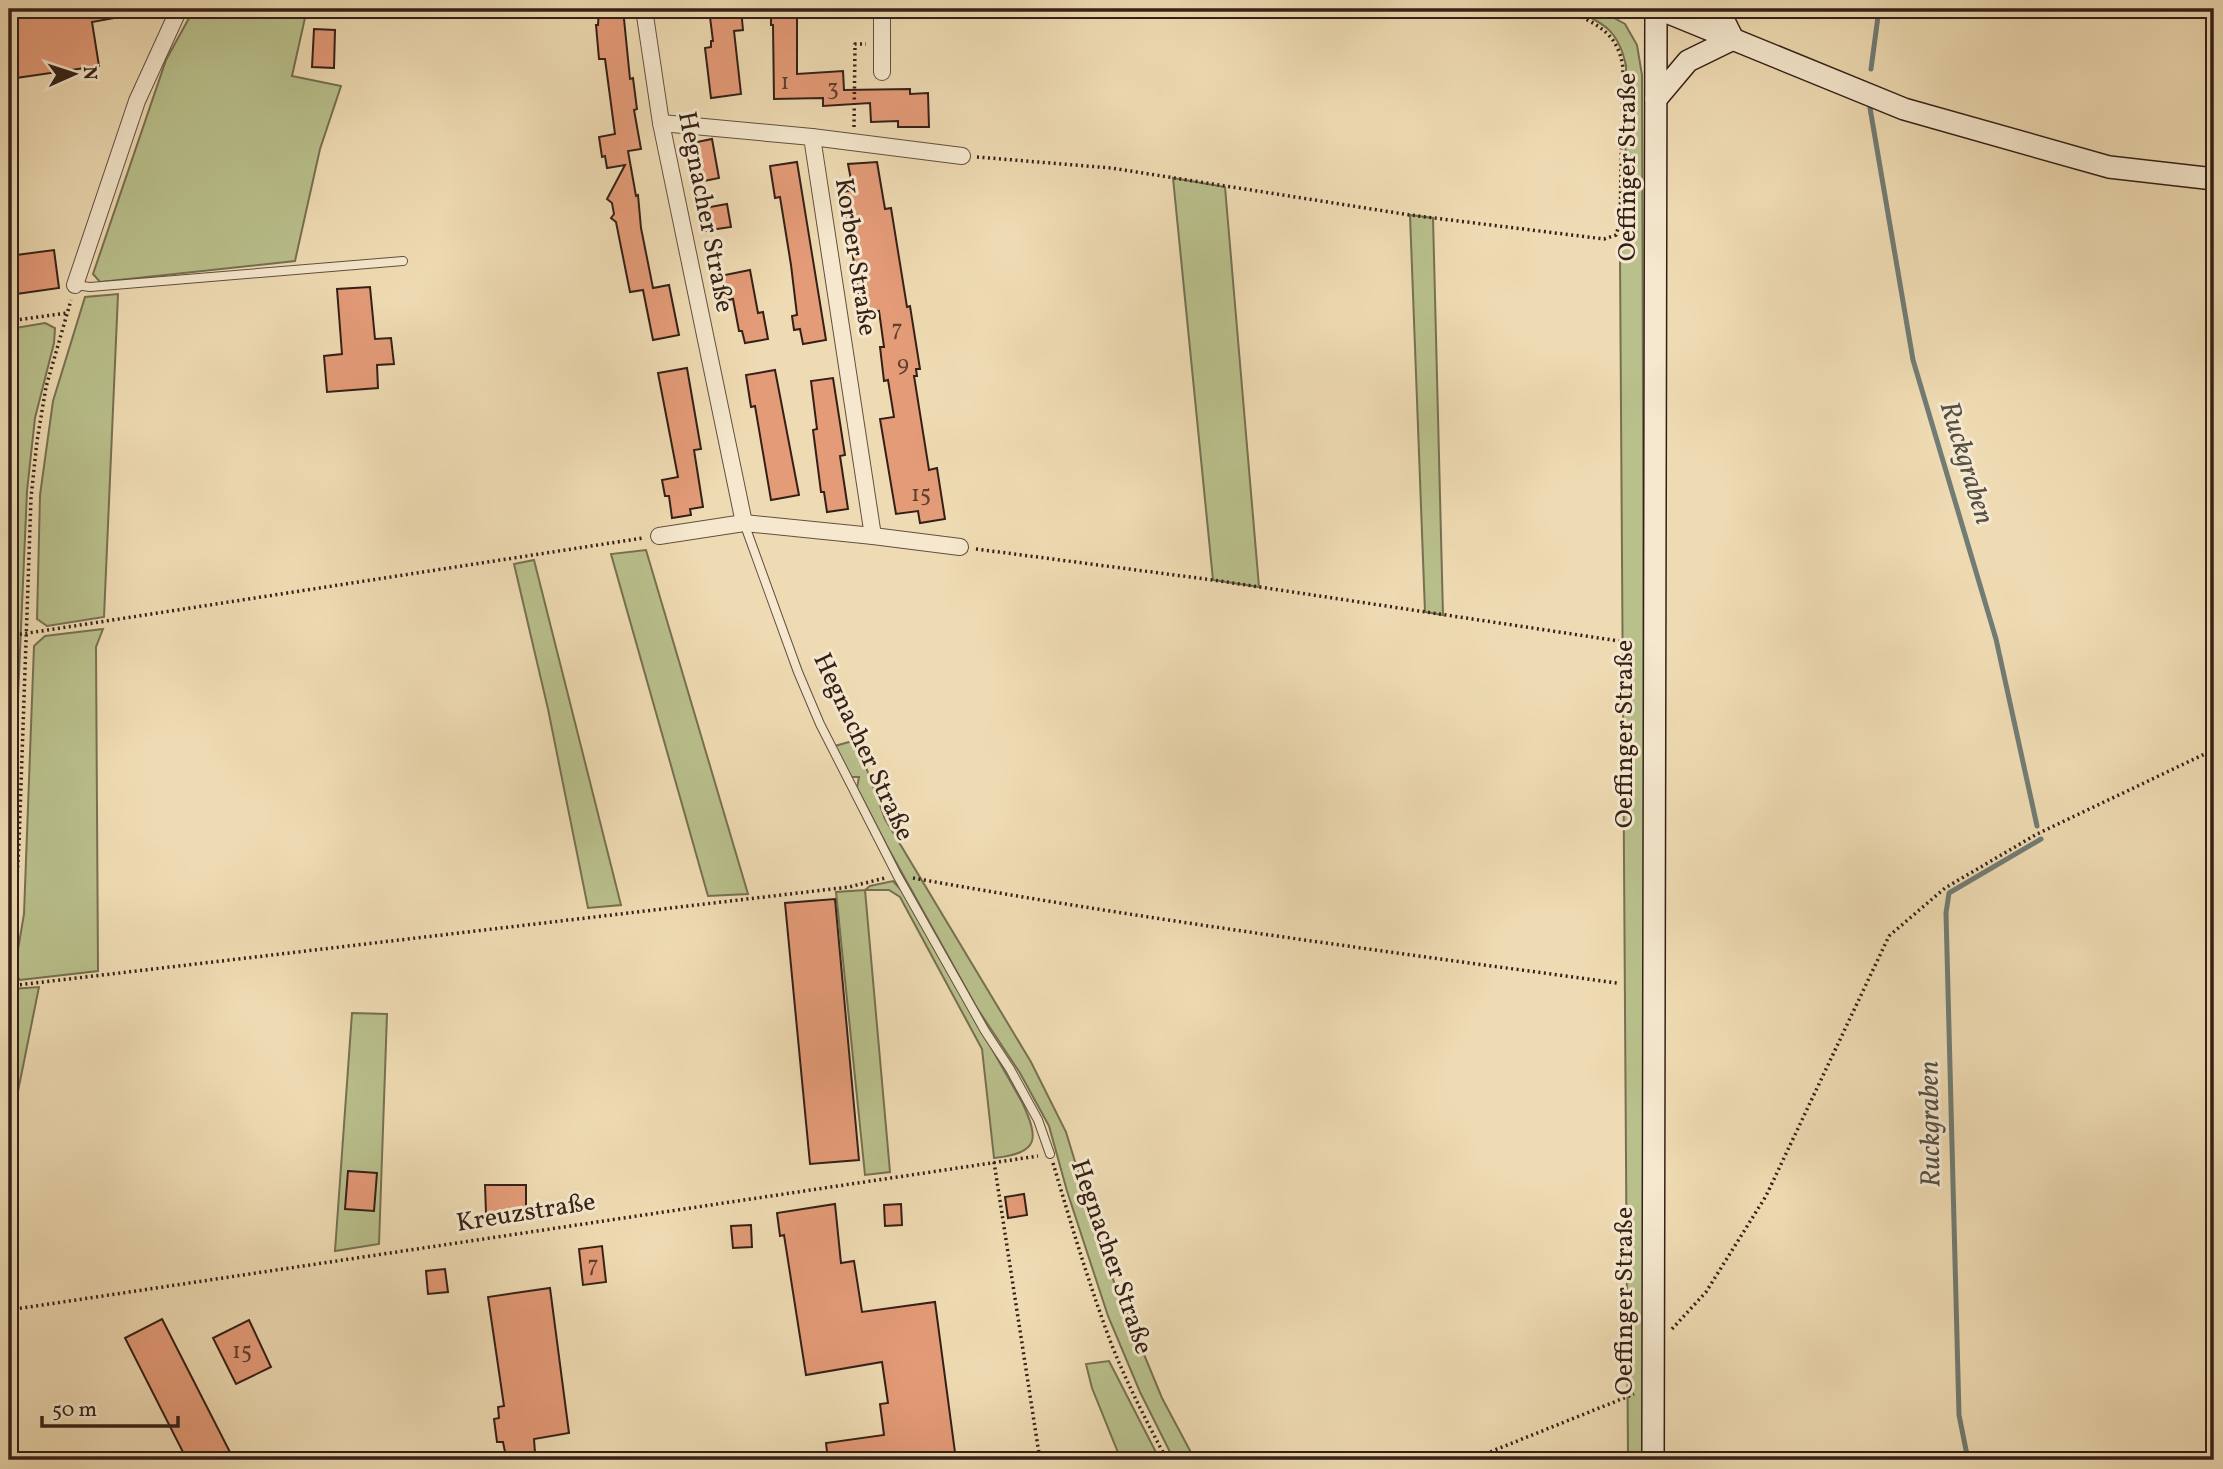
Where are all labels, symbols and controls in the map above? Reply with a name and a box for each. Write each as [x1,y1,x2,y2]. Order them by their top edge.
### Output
north arrow [38,38,108,108]
text: N [76,66,102,81]
house number: 1 [781,67,789,99]
house number: 3 [827,73,839,105]
street label: Oeffinger Straße [1610,73,1646,261]
street label: Hegnacher Straße [668,109,742,315]
street label: Korber Straße [825,176,885,338]
house number: 7 [891,314,903,346]
house number: 9 [897,349,909,381]
water label: Ruckgraben [1929,397,2003,529]
house number: 15 [911,479,931,511]
street label: Oeffinger Straße [1607,640,1643,828]
street label: Hegnacher Straße [804,647,922,847]
water label: Ruckgraben [1910,1060,1952,1188]
street label: Hegnacher Straße [1061,1155,1161,1359]
street label: Kreuzstraße [454,1184,598,1242]
street label: Oeffinger Straße [1607,1207,1643,1395]
house number: 7 [587,1250,599,1282]
house number: 15 [232,1336,252,1368]
scale bar [42,1385,178,1429]
text: 50 m [52,1396,97,1425]

